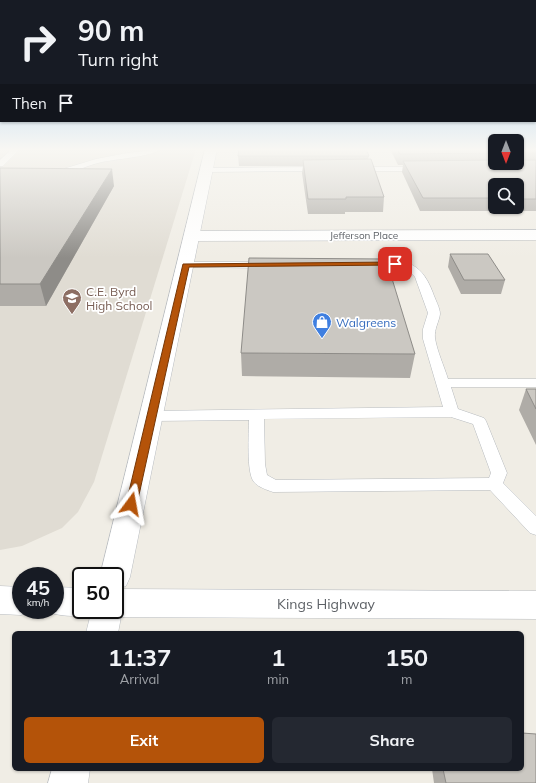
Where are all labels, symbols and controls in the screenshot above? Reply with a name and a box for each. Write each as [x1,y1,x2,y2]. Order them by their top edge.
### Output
text: 90 m [78,13,144,48]
icon: right [12,16,64,68]
text: Turn right [78,48,158,71]
icon: arrive [55,92,77,114]
text: Then [12,94,47,113]
north arrow [488,134,524,170]
map controls [488,134,524,214]
button: search [488,178,524,214]
street label: Jefferson Place [330,229,398,242]
pin [378,247,412,281]
icon: arrive [384,253,406,275]
place label: C.E. Byrd High School [86,284,152,313]
school or university icon: C.E. Byrd High School [61,287,83,315]
shop icon: Walgreens [311,311,333,339]
place label: Walgreens [336,315,396,330]
position arrow [110,483,152,525]
speed limit sign: 50 [72,567,124,619]
text: 45 [26,575,50,600]
street label: Kings Highway [277,595,376,613]
text: km/h [27,596,49,609]
text: 11:37 [108,642,171,672]
text: 1 [271,642,285,672]
text: 150 [385,642,428,672]
text: Arrival [120,671,159,687]
text: min [267,671,289,687]
text: m [401,671,412,687]
button: Exit [24,717,264,763]
button: Share [272,717,512,763]

